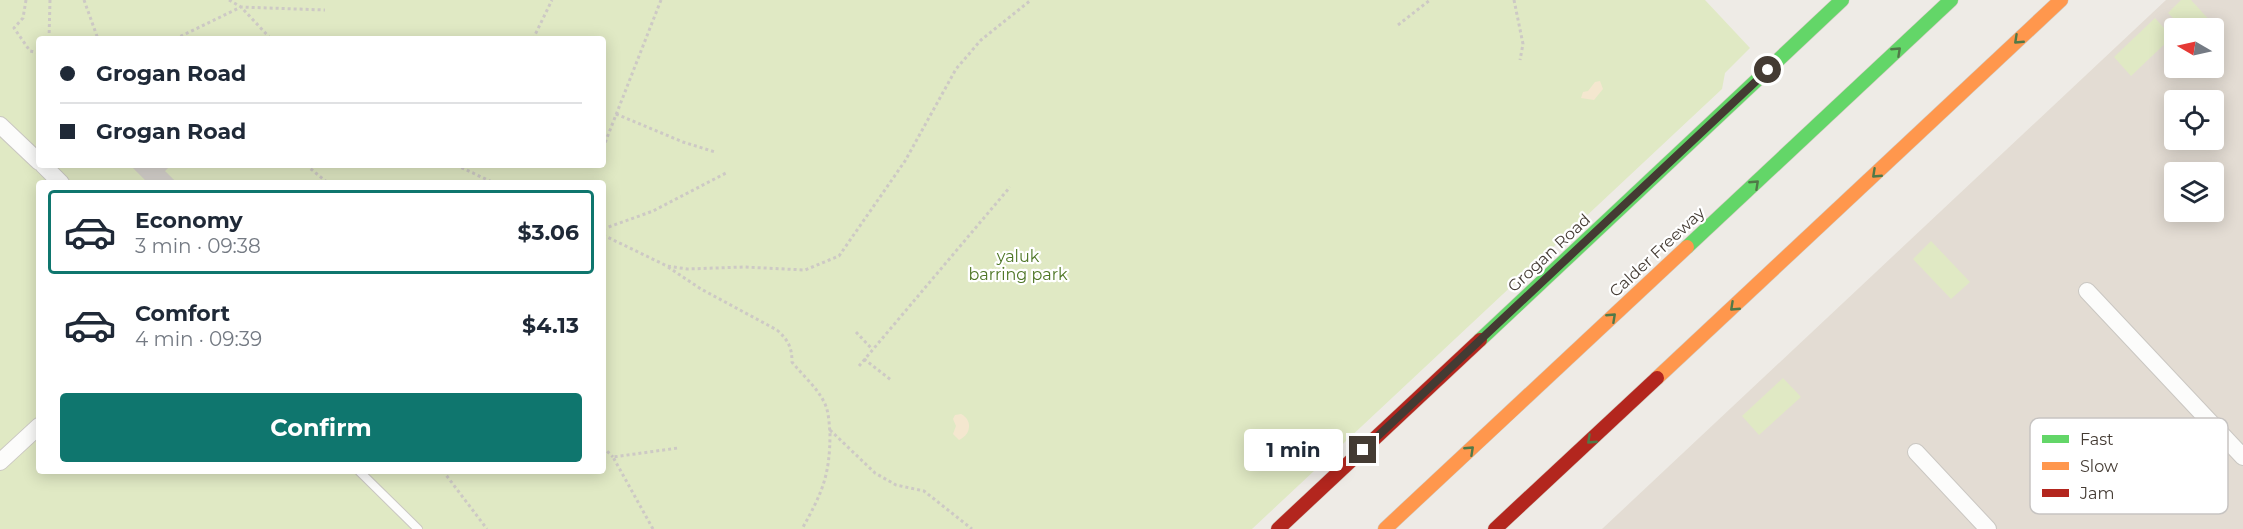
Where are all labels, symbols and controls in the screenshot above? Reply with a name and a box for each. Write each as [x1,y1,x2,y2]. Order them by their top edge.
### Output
north arrow [2164,18,2224,78]
map controls [2164,18,2224,222]
one-way arrow [2015,33,2025,44]
one-way arrow [1890,47,1901,58]
route start [1754,56,1781,83]
text: Grogan Road [96,60,246,87]
button: locate [2164,90,2224,150]
text: Grogan Road [96,118,246,145]
button: layers [2164,162,2224,222]
one-way arrow [1873,166,1884,177]
one-way arrow [1748,180,1758,191]
street label: Calder Freeway [1606,203,1709,301]
icon: car [63,205,117,259]
text: Economy [135,207,243,234]
street label: Grogan Road [1504,210,1594,296]
text: $3.06 [518,219,579,246]
text: 3 min · 09:38 [135,234,261,258]
park label: yaluk barring park [968,247,1068,284]
icon: car [63,298,117,352]
text: Comfort [135,300,230,327]
one-way arrow [1730,300,1741,311]
text: $4.13 [522,312,579,339]
one-way arrow [1605,313,1616,324]
text: 4 min · 09:39 [135,327,262,351]
button: Confirm [60,393,582,462]
legend [2030,418,2228,514]
callout: 1 min [1243,429,1342,471]
text: Fast [2080,430,2114,449]
one-way arrow [1587,432,1598,443]
route end [1349,436,1376,463]
text: 1 min [1266,438,1321,462]
one-way arrow [1463,446,1473,457]
text: Slow [2080,457,2118,476]
text: Jam [2079,484,2114,503]

